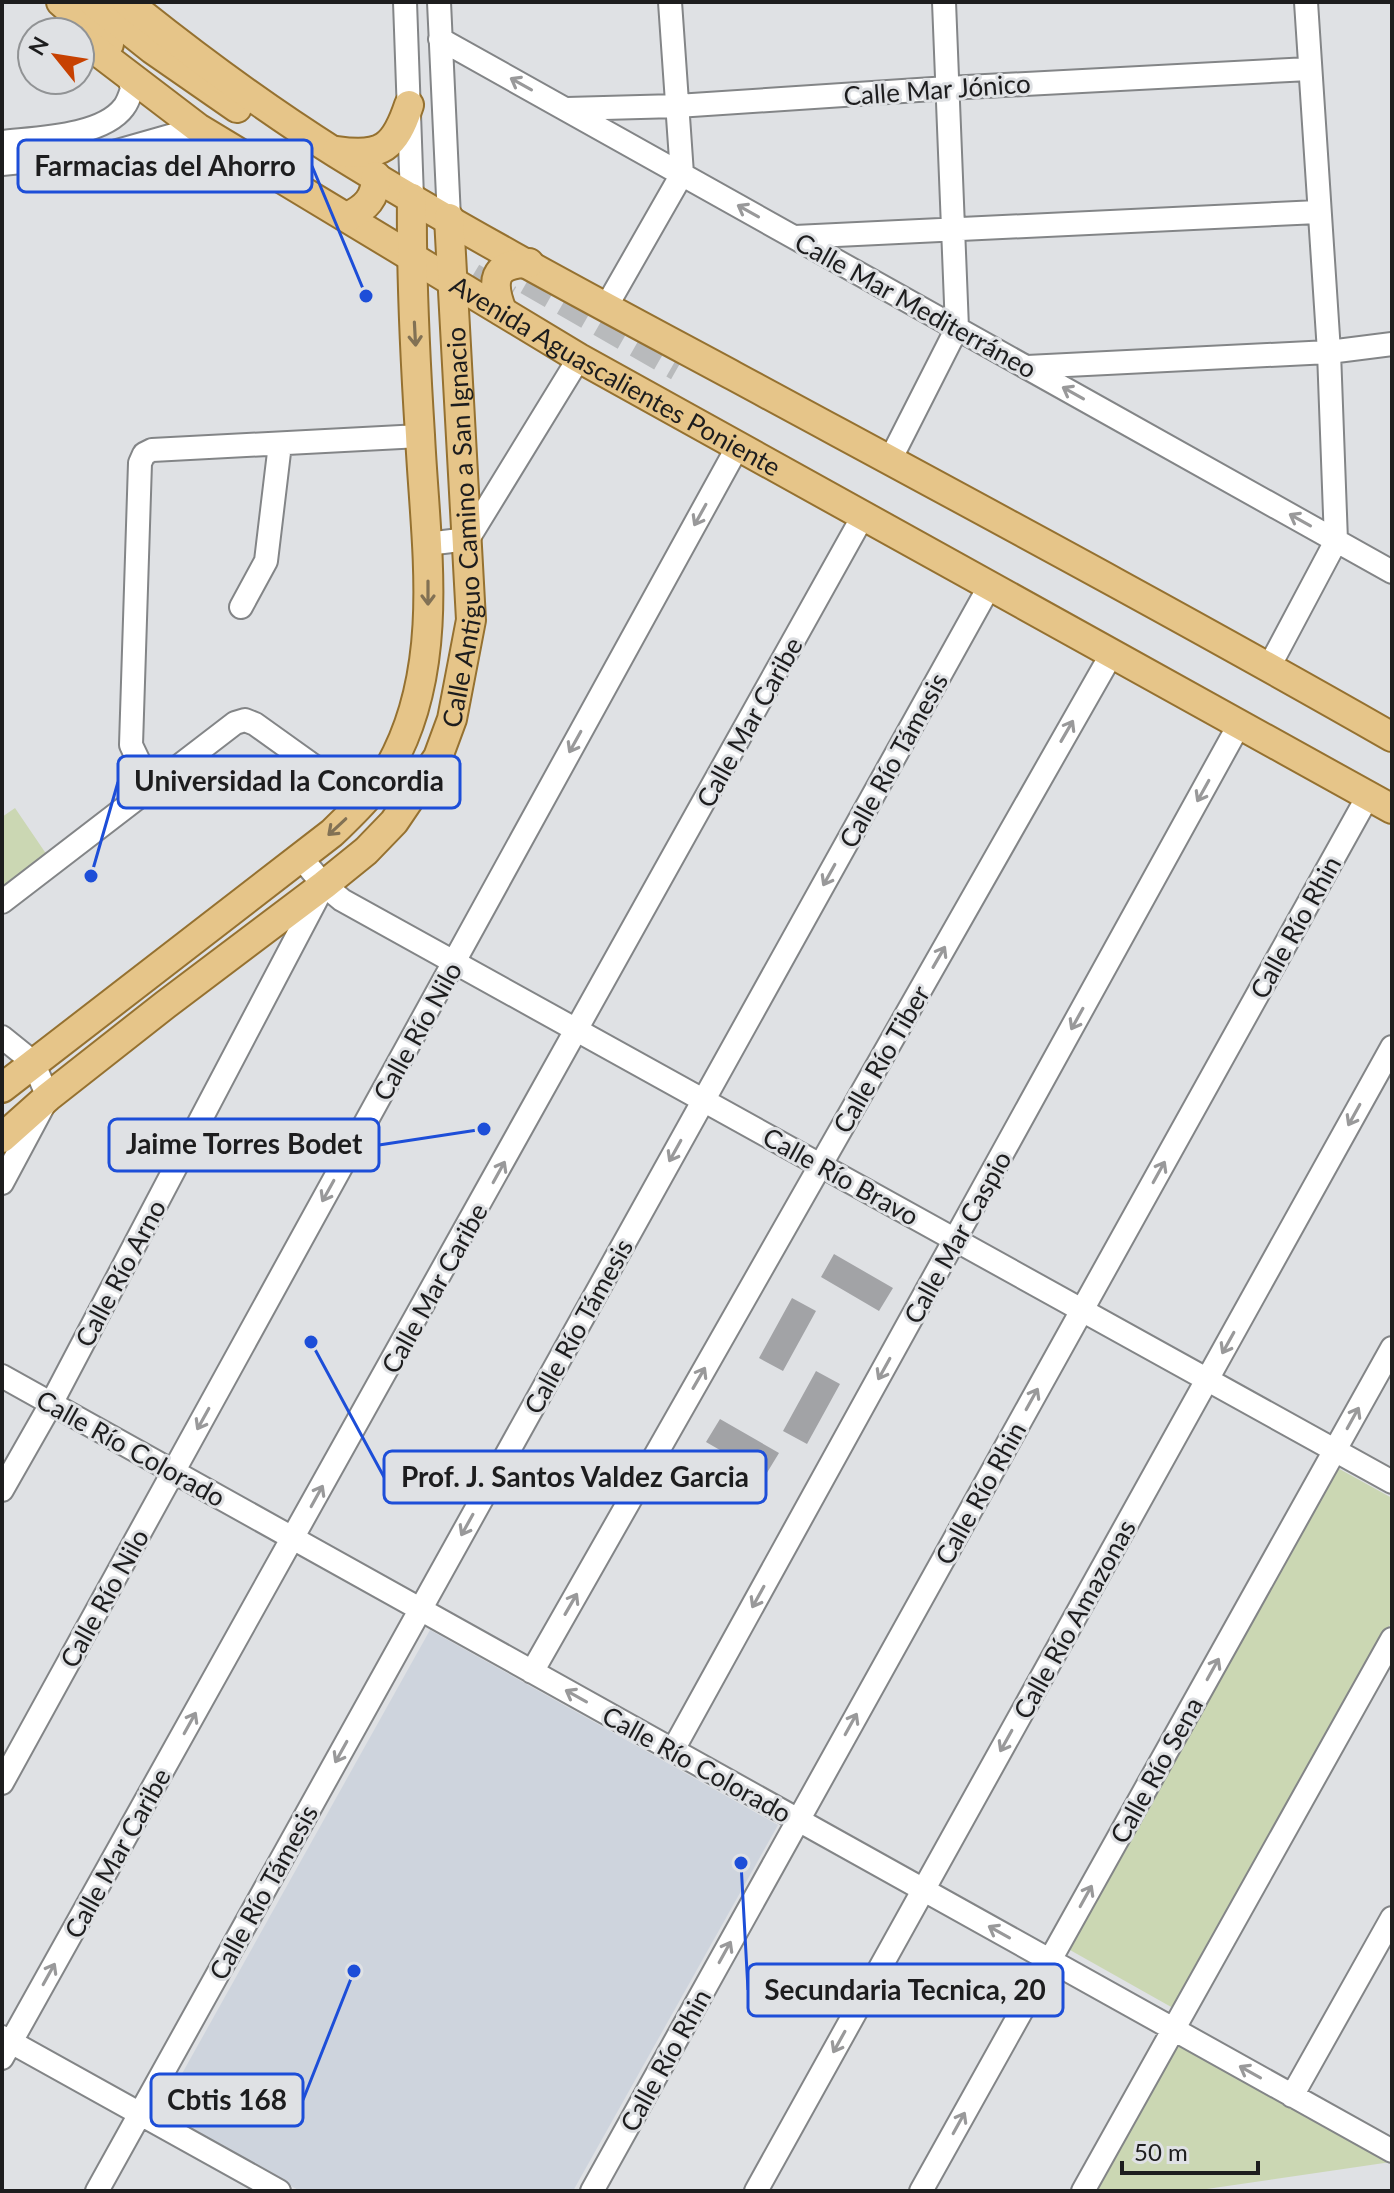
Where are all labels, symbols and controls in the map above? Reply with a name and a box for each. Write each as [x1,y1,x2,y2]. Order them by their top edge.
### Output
north arrow [16,16,96,96]
text: N [22,32,54,60]
street label: Calle Mar Jónico [842,67,1032,111]
one-way arrow [510,76,533,92]
callout: Farmacias del Ahorro [18,140,312,192]
text: Farmacias del Ahorro [34,148,296,182]
one-way arrow [737,203,760,219]
street label: Calle Mar Mediterráneo [790,225,1042,385]
street label: Avenida Aguascalientes Poniente [445,268,786,483]
one-way arrow [408,320,423,347]
street label: Calle Antiguo Camino a San Ignacio [435,326,487,730]
one-way arrow [1061,385,1085,400]
one-way arrow [692,502,707,526]
one-way arrow [1288,512,1312,527]
one-way arrow [420,579,436,606]
street label: Calle Mar Caribe [689,631,809,813]
street label: Calle Río Támesis [832,667,954,853]
one-way arrow [1060,720,1075,744]
one-way arrow [567,730,582,754]
callout: Universidad la Concordia [118,756,460,808]
text: Universidad la Concordia [134,763,444,797]
one-way arrow [1194,779,1210,802]
one-way arrow [328,817,348,835]
street label: Calle Río Rhin [1243,850,1347,1004]
one-way arrow [820,863,836,886]
one-way arrow [932,946,947,970]
street label: Calle Río Nilo [366,956,468,1106]
street label: Calle Río Tiber [826,979,936,1139]
one-way arrow [1069,1007,1085,1030]
one-way arrow [1346,1103,1361,1127]
callout: Jaime Torres Bodet [109,1119,379,1171]
street label: Calle Río Bravo [758,1120,924,1232]
text: Jaime Torres Bodet [126,1126,363,1160]
one-way arrow [667,1139,683,1162]
street label: Calle Mar Caspio [896,1145,1018,1329]
one-way arrow [492,1160,507,1184]
one-way arrow [1151,1161,1167,1184]
one-way arrow [320,1179,336,1202]
street label: Calle Río Arno [68,1194,172,1352]
street label: Calle Mar Caribe [374,1197,494,1379]
street label: Calle Río Támesis [517,1233,639,1419]
one-way arrow [1219,1330,1235,1354]
one-way arrow [876,1357,891,1381]
one-way arrow [691,1367,707,1390]
street label: Calle Río Colorado [31,1383,231,1513]
one-way arrow [1024,1388,1040,1411]
one-way arrow [195,1407,211,1430]
one-way arrow [1345,1407,1361,1430]
street label: Calle Río Rhin [928,1416,1032,1570]
callout: Prof. J. Santos Valdez Garcia [384,1451,766,1503]
text: Prof. J. Santos Valdez Garcia [401,1459,749,1493]
one-way arrow [309,1485,325,1508]
one-way arrow [459,1513,475,1536]
street label: Calle Río Amazonas [1006,1514,1142,1724]
street label: Calle Río Nilo [53,1523,155,1673]
one-way arrow [750,1584,765,1608]
one-way arrow [563,1593,579,1616]
one-way arrow [1205,1658,1221,1681]
one-way arrow [565,1688,588,1704]
street label: Calle Río Sena [1103,1691,1209,1849]
street label: Calle Río Colorado [597,1699,797,1829]
one-way arrow [182,1712,198,1735]
one-way arrow [844,1713,860,1736]
one-way arrow [998,1729,1014,1752]
one-way arrow [332,1740,348,1764]
street label: Calle Mar Caribe [57,1762,177,1944]
street label: Calle Río Támesis [202,1799,324,1985]
one-way arrow [1078,1885,1094,1908]
one-way arrow [988,1924,1011,1940]
one-way arrow [718,1940,733,1964]
one-way arrow [41,1963,57,1986]
callout: Secundaria Tecnica, 20 [748,1964,1063,2016]
text: Secundaria Tecnica, 20 [764,1972,1046,2006]
street label: Calle Río Rhin [613,1983,717,2137]
one-way arrow [830,2029,846,2053]
one-way arrow [1239,2064,1263,2080]
callout: Cbtis 168 [151,2074,303,2126]
text: Cbtis 168 [167,2082,287,2116]
one-way arrow [951,2112,967,2135]
scale bar [1122,2125,1258,2175]
text: 50 m [1134,2137,1188,2166]

